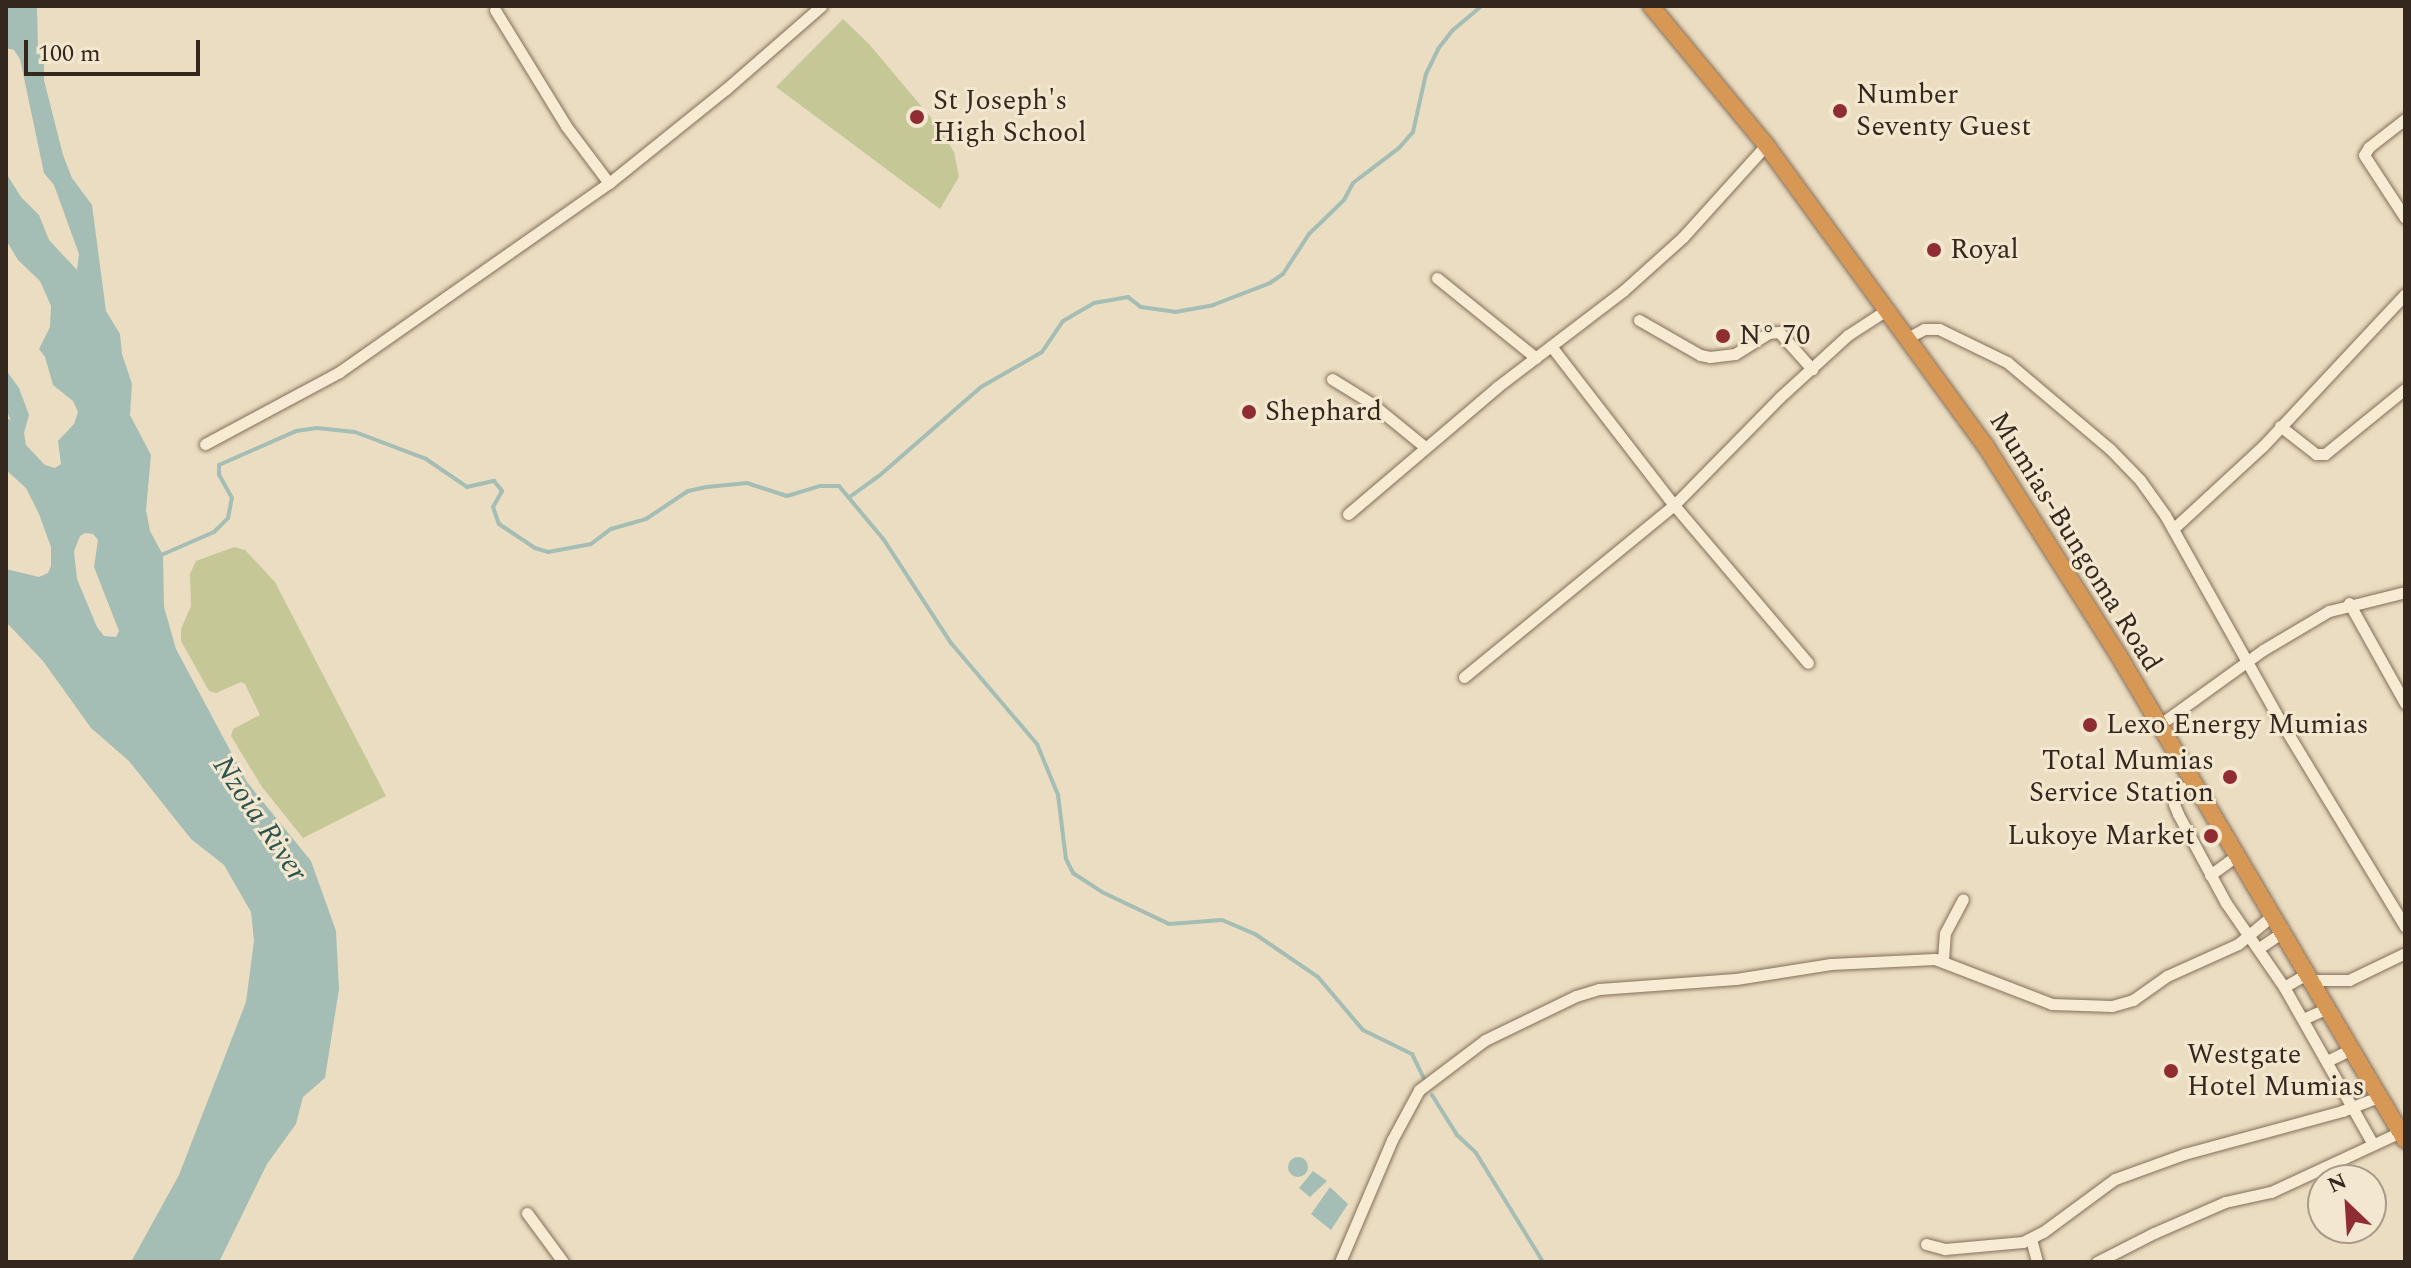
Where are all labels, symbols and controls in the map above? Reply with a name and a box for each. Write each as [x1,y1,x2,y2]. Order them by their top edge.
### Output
scale bar [28,24,204,74]
text: 100 m [38,36,101,72]
place label: Number Seventy Guest [1856,78,2031,144]
place label: St Joseph's High School [933,84,1086,150]
marker: Number Seventy Guest [1831,102,1849,120]
marker: St Joseph's High School [908,108,926,126]
place label: Royal [1950,233,2019,267]
marker: Royal [1925,241,1943,259]
place label: N° 70 [1739,319,1810,353]
marker: N° 70 [1714,327,1732,345]
place label: Shephard [1265,395,1382,429]
marker: Shephard [1240,403,1258,421]
street label: Mumias-Bungoma Road [1981,406,2169,678]
place label: Lexo Energy Mumias [2106,708,2369,742]
marker: Lexo Energy Mumias [2081,716,2099,734]
place label: Total Mumias Service Station [2029,744,2214,810]
water label: Nzoia River [205,749,315,889]
marker: Total Mumias Service Station [2221,768,2239,786]
place label: Lukoye Market [2007,819,2195,853]
marker: Lukoye Market [2202,827,2220,845]
place label: Westgate Hotel Mumias [2187,1038,2365,1104]
marker: Westgate Hotel Mumias [2162,1062,2180,1080]
north arrow [2307,1164,2387,1244]
text: N [2322,1165,2353,1202]

